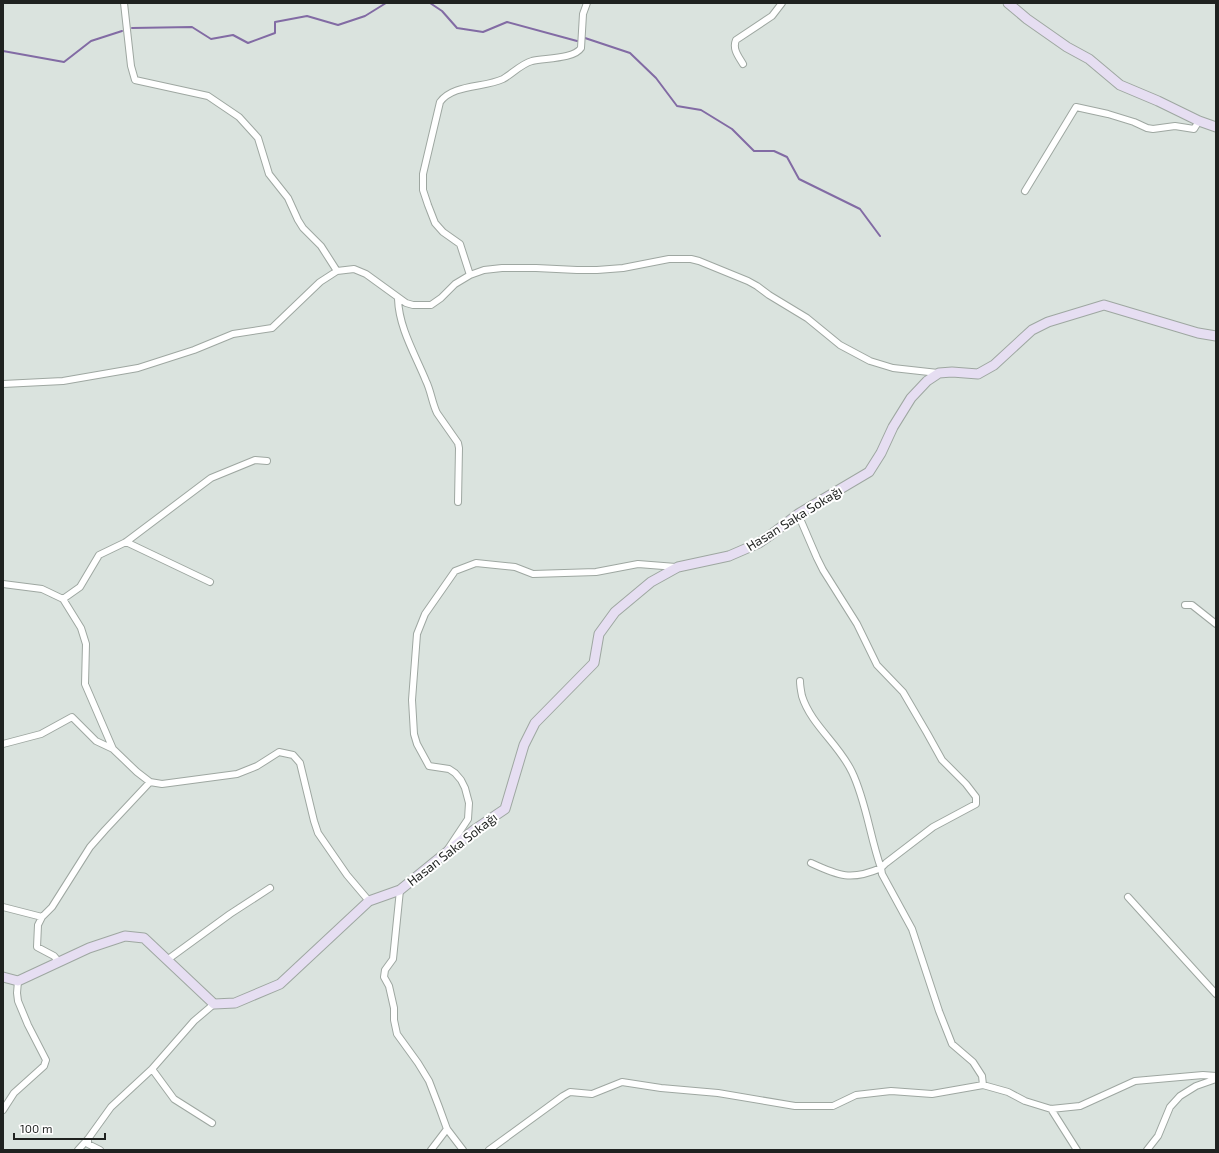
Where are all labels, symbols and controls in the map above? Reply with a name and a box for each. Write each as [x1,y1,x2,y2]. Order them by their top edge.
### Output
street label: Hasan Saka Sokağı [743,482,845,554]
street label: Hasan Saka Sokağı [404,809,500,889]
scale bar [14,1115,105,1141]
text: 100 m [20,1121,52,1135]

